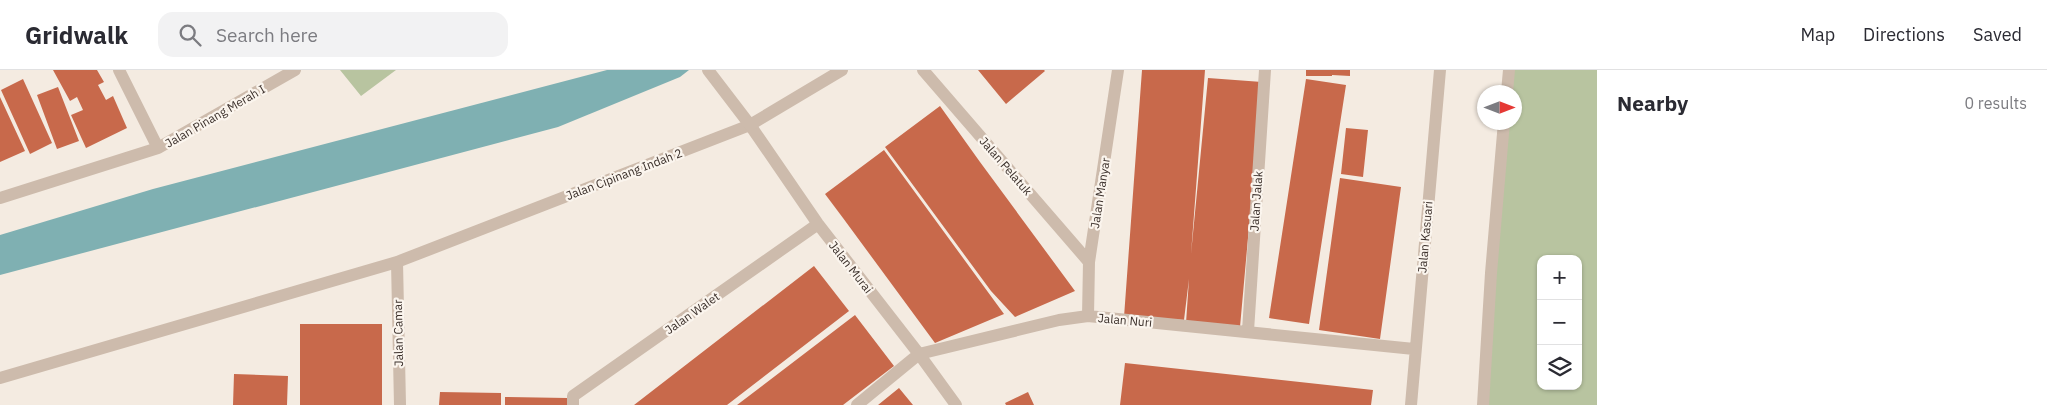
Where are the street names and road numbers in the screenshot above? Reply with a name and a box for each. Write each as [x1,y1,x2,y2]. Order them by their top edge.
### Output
street label: Jalan Pinang Merah I [162,81,268,151]
street label: Jalan Pelatuk [977,134,1036,199]
street label: Jalan Cipinang Indah 2 [564,145,684,203]
street label: Jalan Manyar [1087,156,1113,229]
street label: Jalan Jalak [1246,170,1266,232]
street label: Jalan Kasuari [1414,200,1436,274]
street label: Jalan Murai [826,238,876,296]
street label: Jalan Walet [662,289,722,337]
street label: Jalan Camar [390,299,406,367]
street label: Jalan Nuri [1097,310,1153,330]

